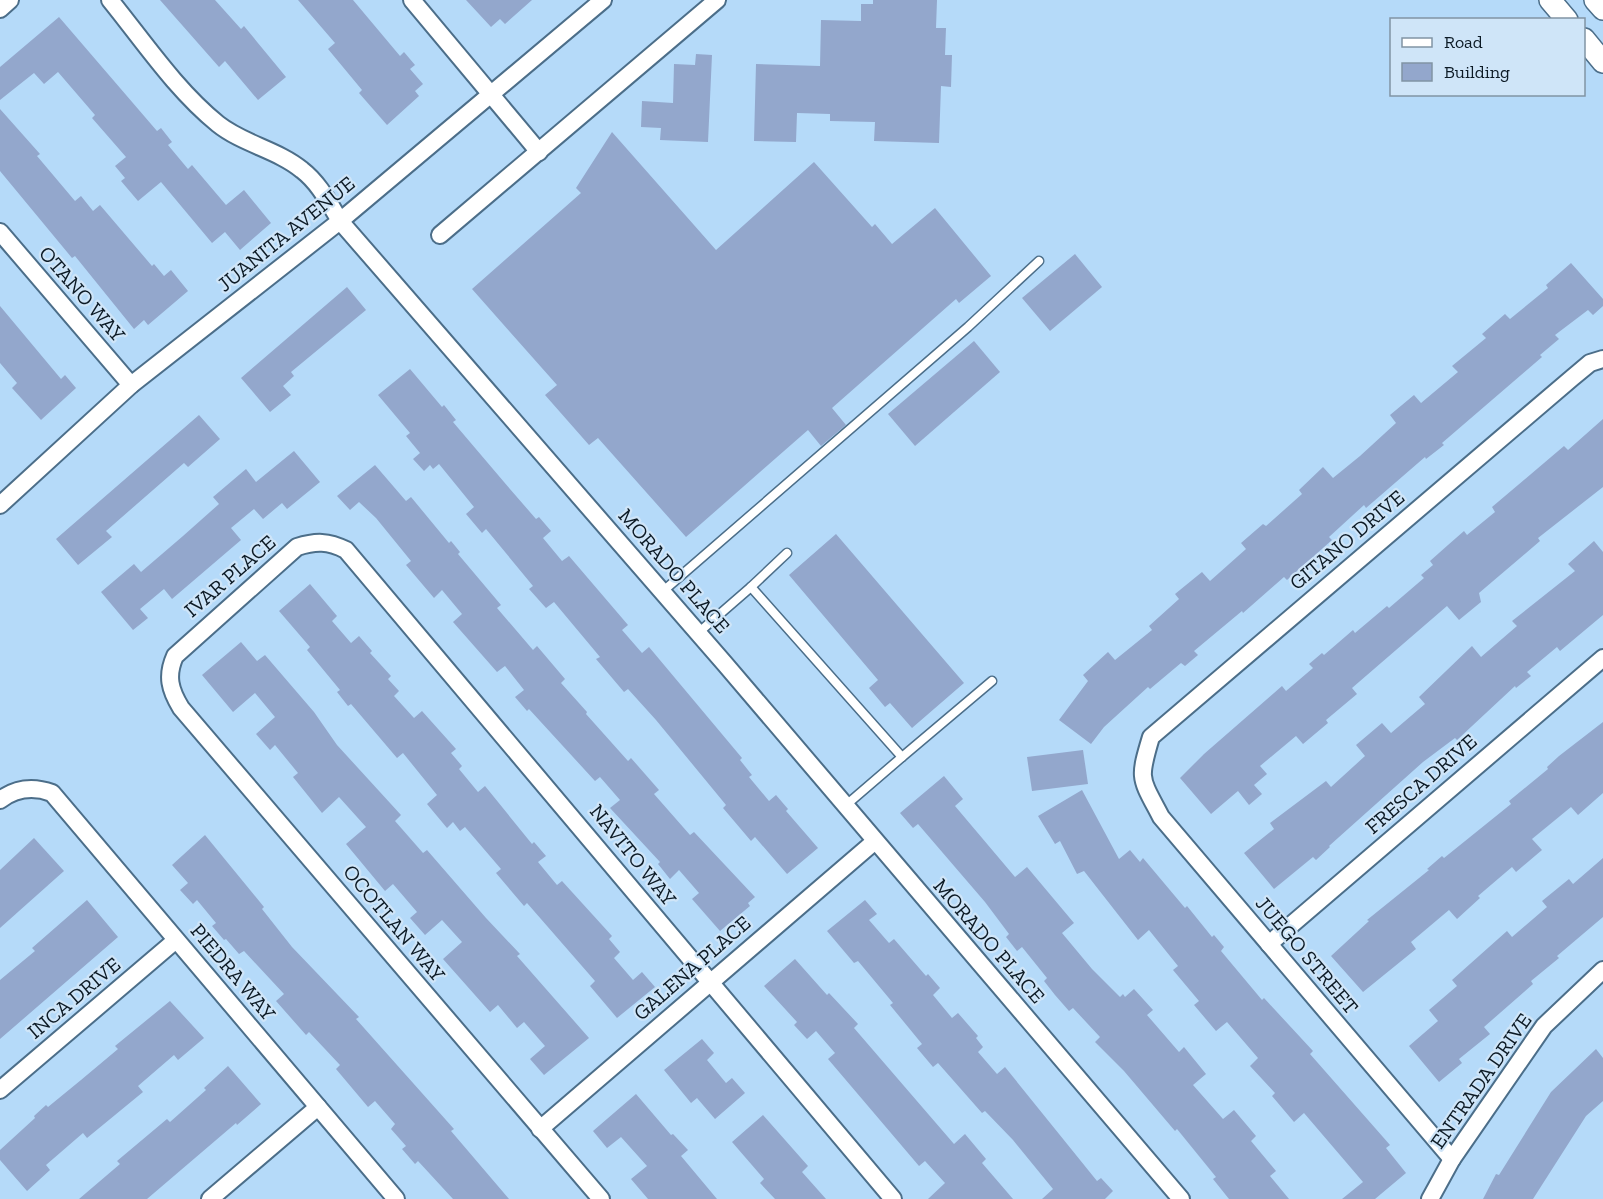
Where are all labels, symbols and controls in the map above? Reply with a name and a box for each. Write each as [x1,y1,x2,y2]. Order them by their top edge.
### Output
legend [1390,18,1585,96]
text: Road [1444,31,1483,53]
text: Building [1444,61,1510,83]
street label: JUANITA AVENUE [212,171,359,297]
street label: OTANO WAY [34,241,131,347]
street label: GITANO DRIVE [1284,484,1409,595]
street label: MORADO PLACE [613,503,735,638]
street label: IVAR PLACE [179,529,280,622]
street label: FRESCA DRIVE [1360,728,1482,839]
street label: NAVITO WAY [585,799,682,911]
street label: OCOTLAN WAY [338,859,451,986]
street label: MORADO PLACE [928,873,1050,1008]
street label: JUEGO STREET [1251,891,1364,1019]
street label: GALENA PLACE [628,910,755,1025]
street label: PIEDRA WAY [186,918,281,1025]
street label: INCA DRIVE [22,952,125,1044]
street label: ENTRADA DRIVE [1425,1008,1537,1153]

